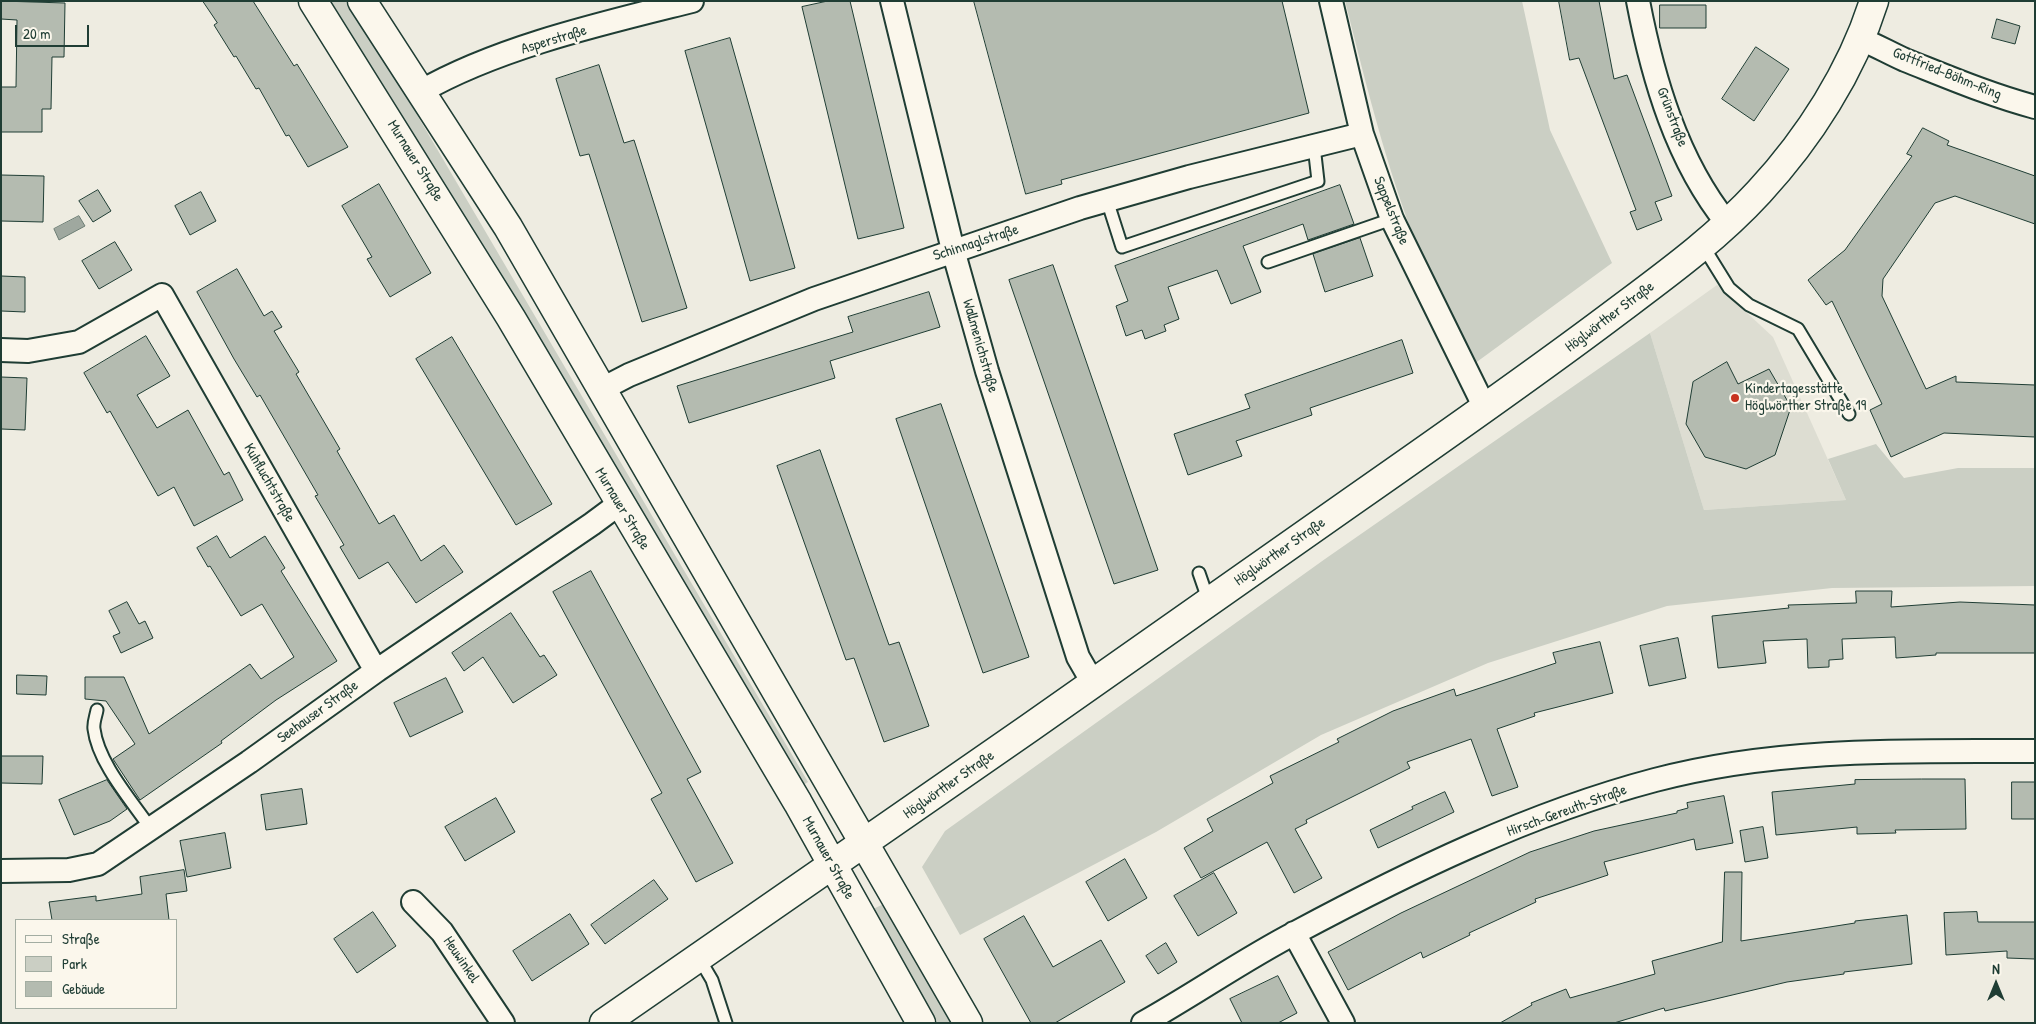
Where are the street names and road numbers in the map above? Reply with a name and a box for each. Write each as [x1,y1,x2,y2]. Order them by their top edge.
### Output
street label: Asperstraße [519,21,589,59]
street label: Gottfried-Böhm-Ring [1890,44,2004,104]
street label: Grünstraße [1652,85,1692,149]
street label: Murnauer Straße [383,117,447,205]
street label: Sappelstraße [1369,174,1413,248]
street label: Schinnaglstraße [931,221,1021,265]
street label: Höglwörther Straße [1562,278,1658,356]
street label: Wallmenichstraße [958,297,1002,395]
street label: Kuhfluchtstraße [239,441,299,525]
street label: Murnauer Straße [591,465,653,553]
street label: Höglwörther Straße [1231,514,1329,590]
street label: Seehauser Straße [274,677,362,747]
street label: Höglwörther Straße [900,747,998,823]
street label: Hirsch-Gereuth-Straße [1505,781,1629,841]
street label: Murnauer Straße [798,813,858,903]
street label: Heuwinkel [439,933,483,987]

